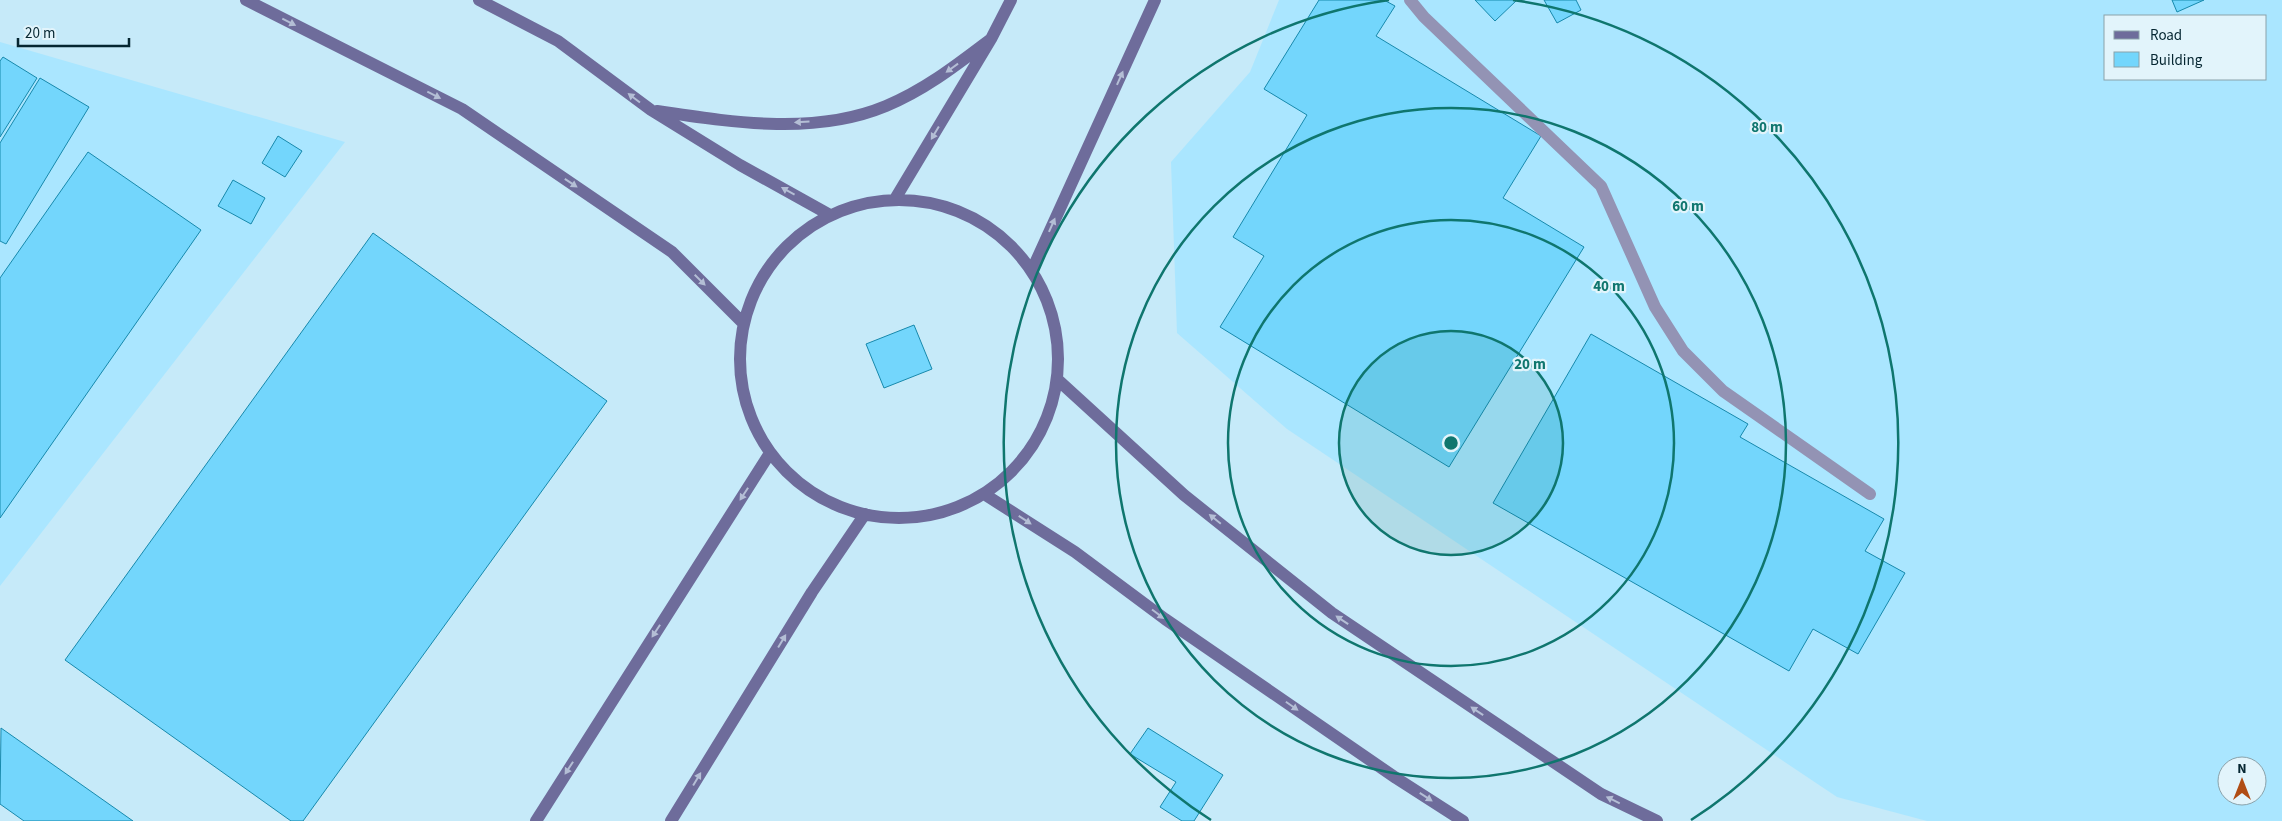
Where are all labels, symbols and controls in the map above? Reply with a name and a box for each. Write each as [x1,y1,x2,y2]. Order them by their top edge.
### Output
scale bar [18,15,129,47]
legend [2104,15,2267,80]
one-way arrow [282,18,296,26]
text: 20 m [25,23,55,44]
text: Road [2150,25,2182,46]
text: Building [2150,50,2203,71]
one-way arrow [945,63,959,73]
one-way arrow [1116,71,1124,85]
one-way arrow [427,91,442,99]
one-way arrow [628,92,641,103]
text: 80 m [1751,117,1783,138]
one-way arrow [794,119,810,127]
one-way arrow [930,127,939,140]
one-way arrow [564,178,578,188]
one-way arrow [780,187,795,195]
text: 60 m [1672,196,1704,217]
one-way arrow [1049,218,1057,232]
one-way arrow [694,274,706,286]
text: 40 m [1593,276,1625,297]
text: 20 m [1514,354,1546,375]
centre of rings [1442,434,1460,452]
one-way arrow [739,488,749,501]
one-way arrow [1209,514,1222,525]
one-way arrow [1019,516,1032,525]
one-way arrow [1151,609,1165,619]
one-way arrow [1336,615,1349,625]
one-way arrow [652,625,661,638]
one-way arrow [777,634,786,647]
one-way arrow [1285,701,1299,711]
one-way arrow [1470,706,1484,715]
north arrow [2217,756,2267,806]
text: N [2237,759,2247,779]
one-way arrow [564,762,574,775]
one-way arrow [692,773,701,786]
one-way arrow [1420,793,1433,802]
one-way arrow [1606,796,1620,804]

